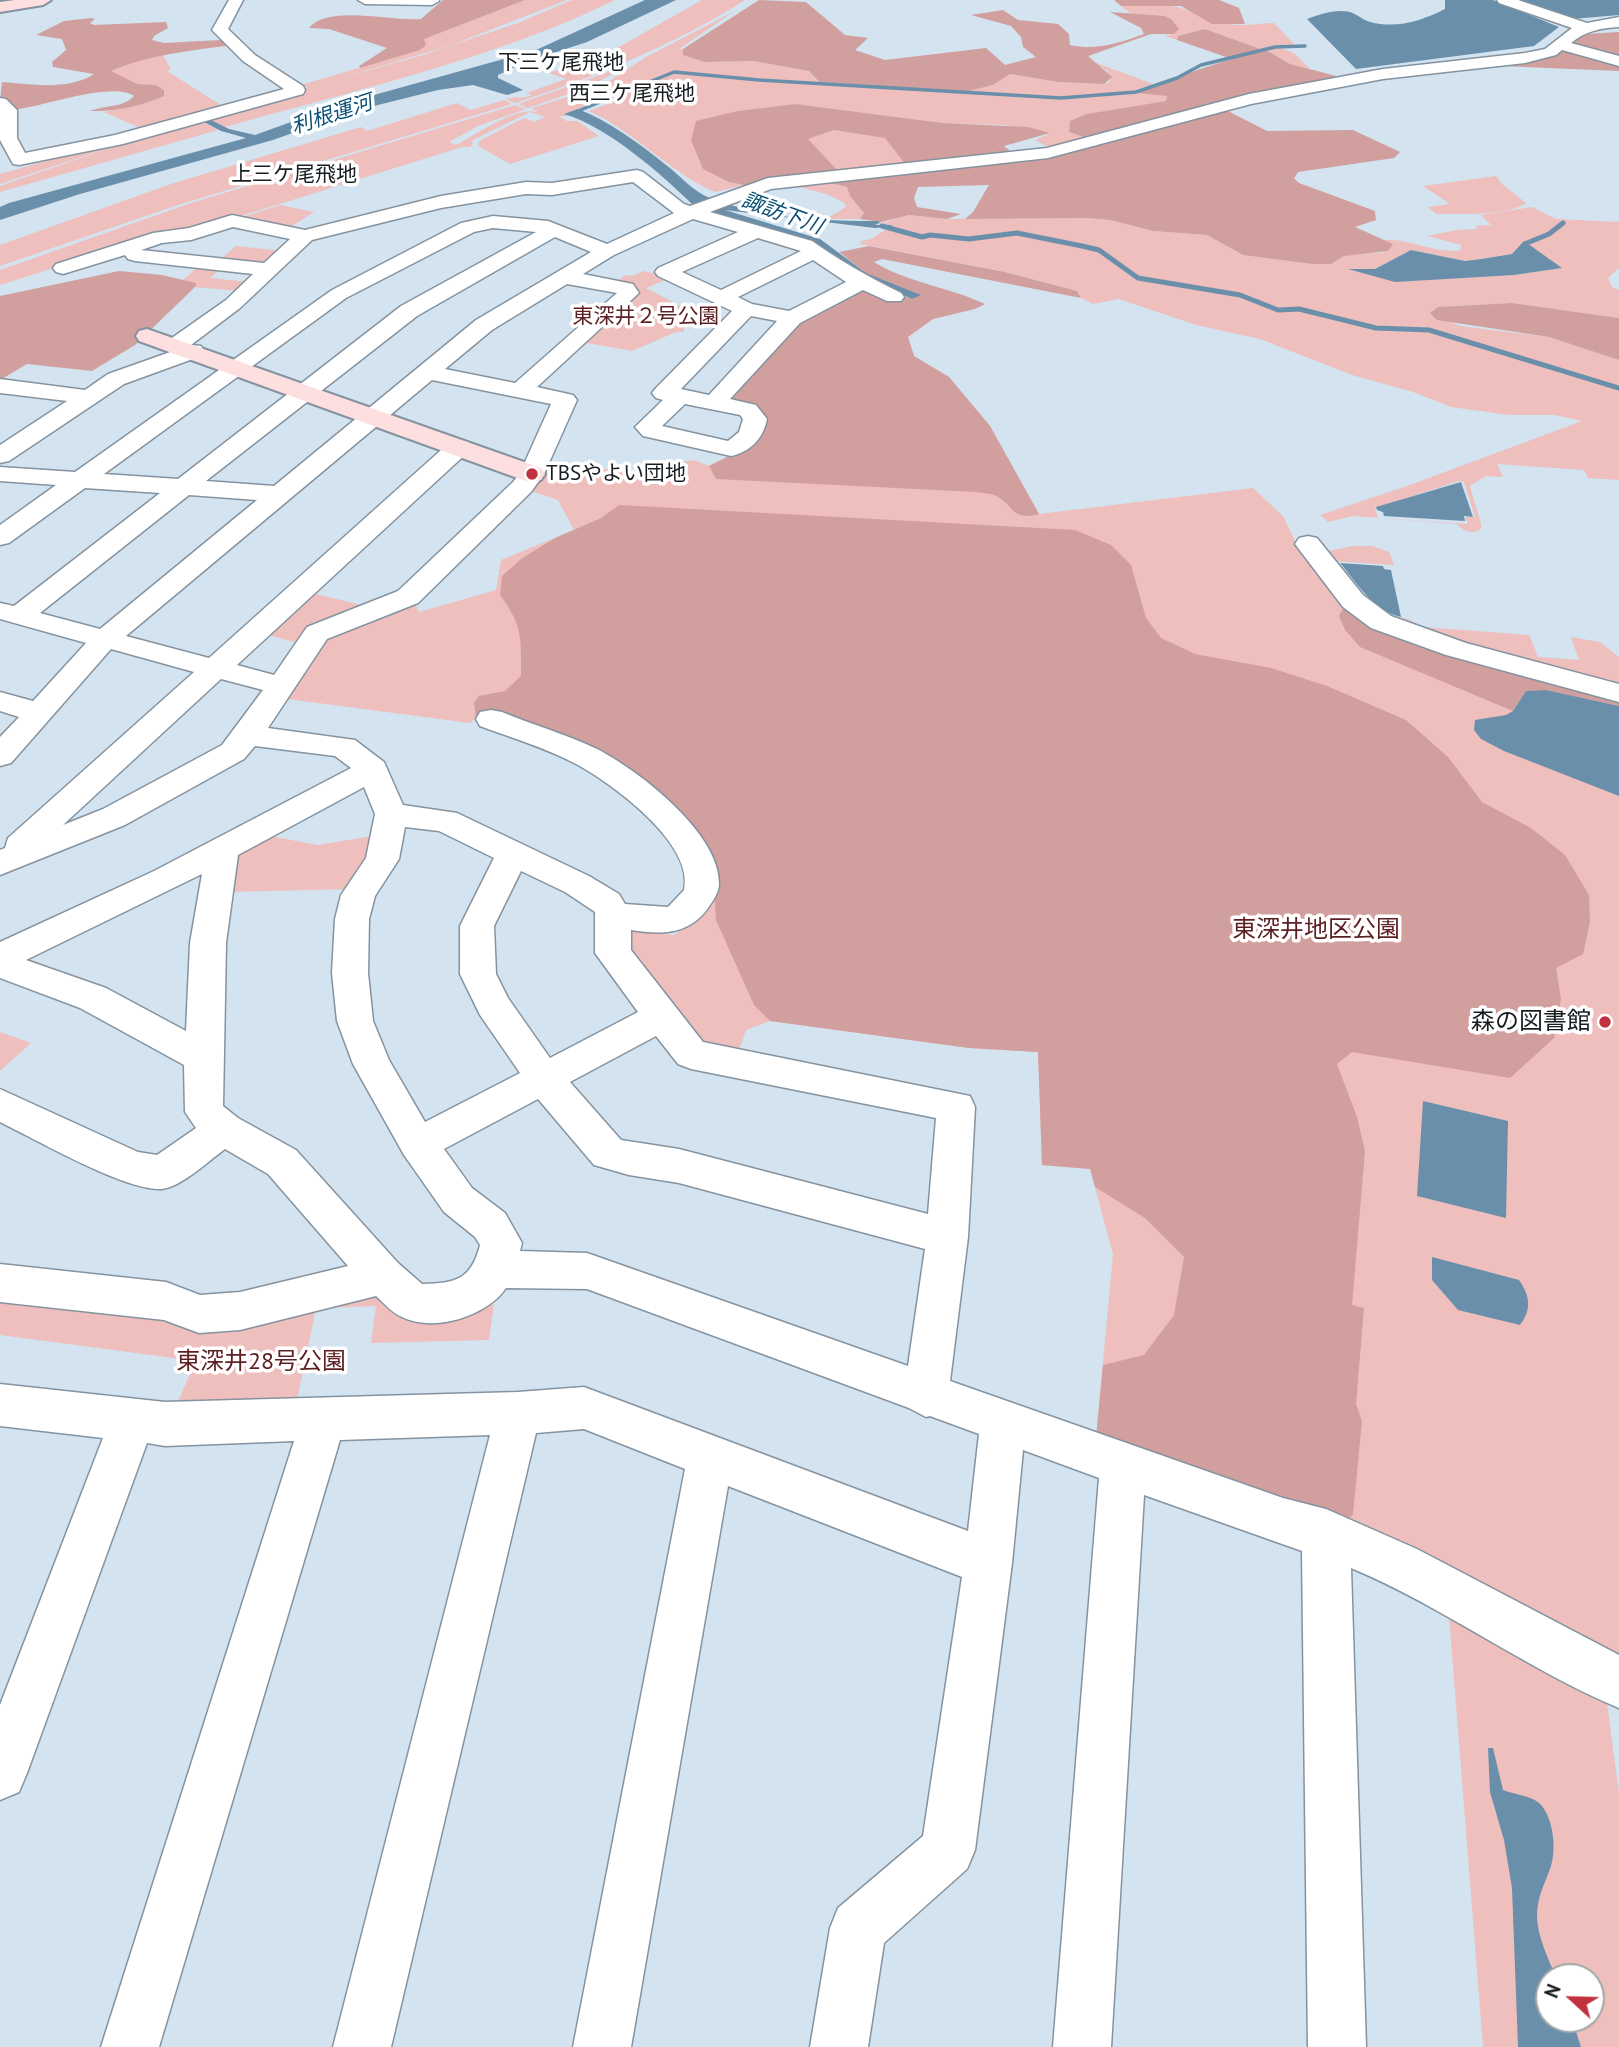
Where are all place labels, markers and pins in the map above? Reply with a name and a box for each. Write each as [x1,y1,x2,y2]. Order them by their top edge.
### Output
place label: TBSやよい団地 [546,461,686,487]
marker: TBSやよい団地 [524,466,540,482]
place label: 森の図書館 [1471,1008,1591,1036]
marker: 森の図書館 [1597,1014,1613,1030]

